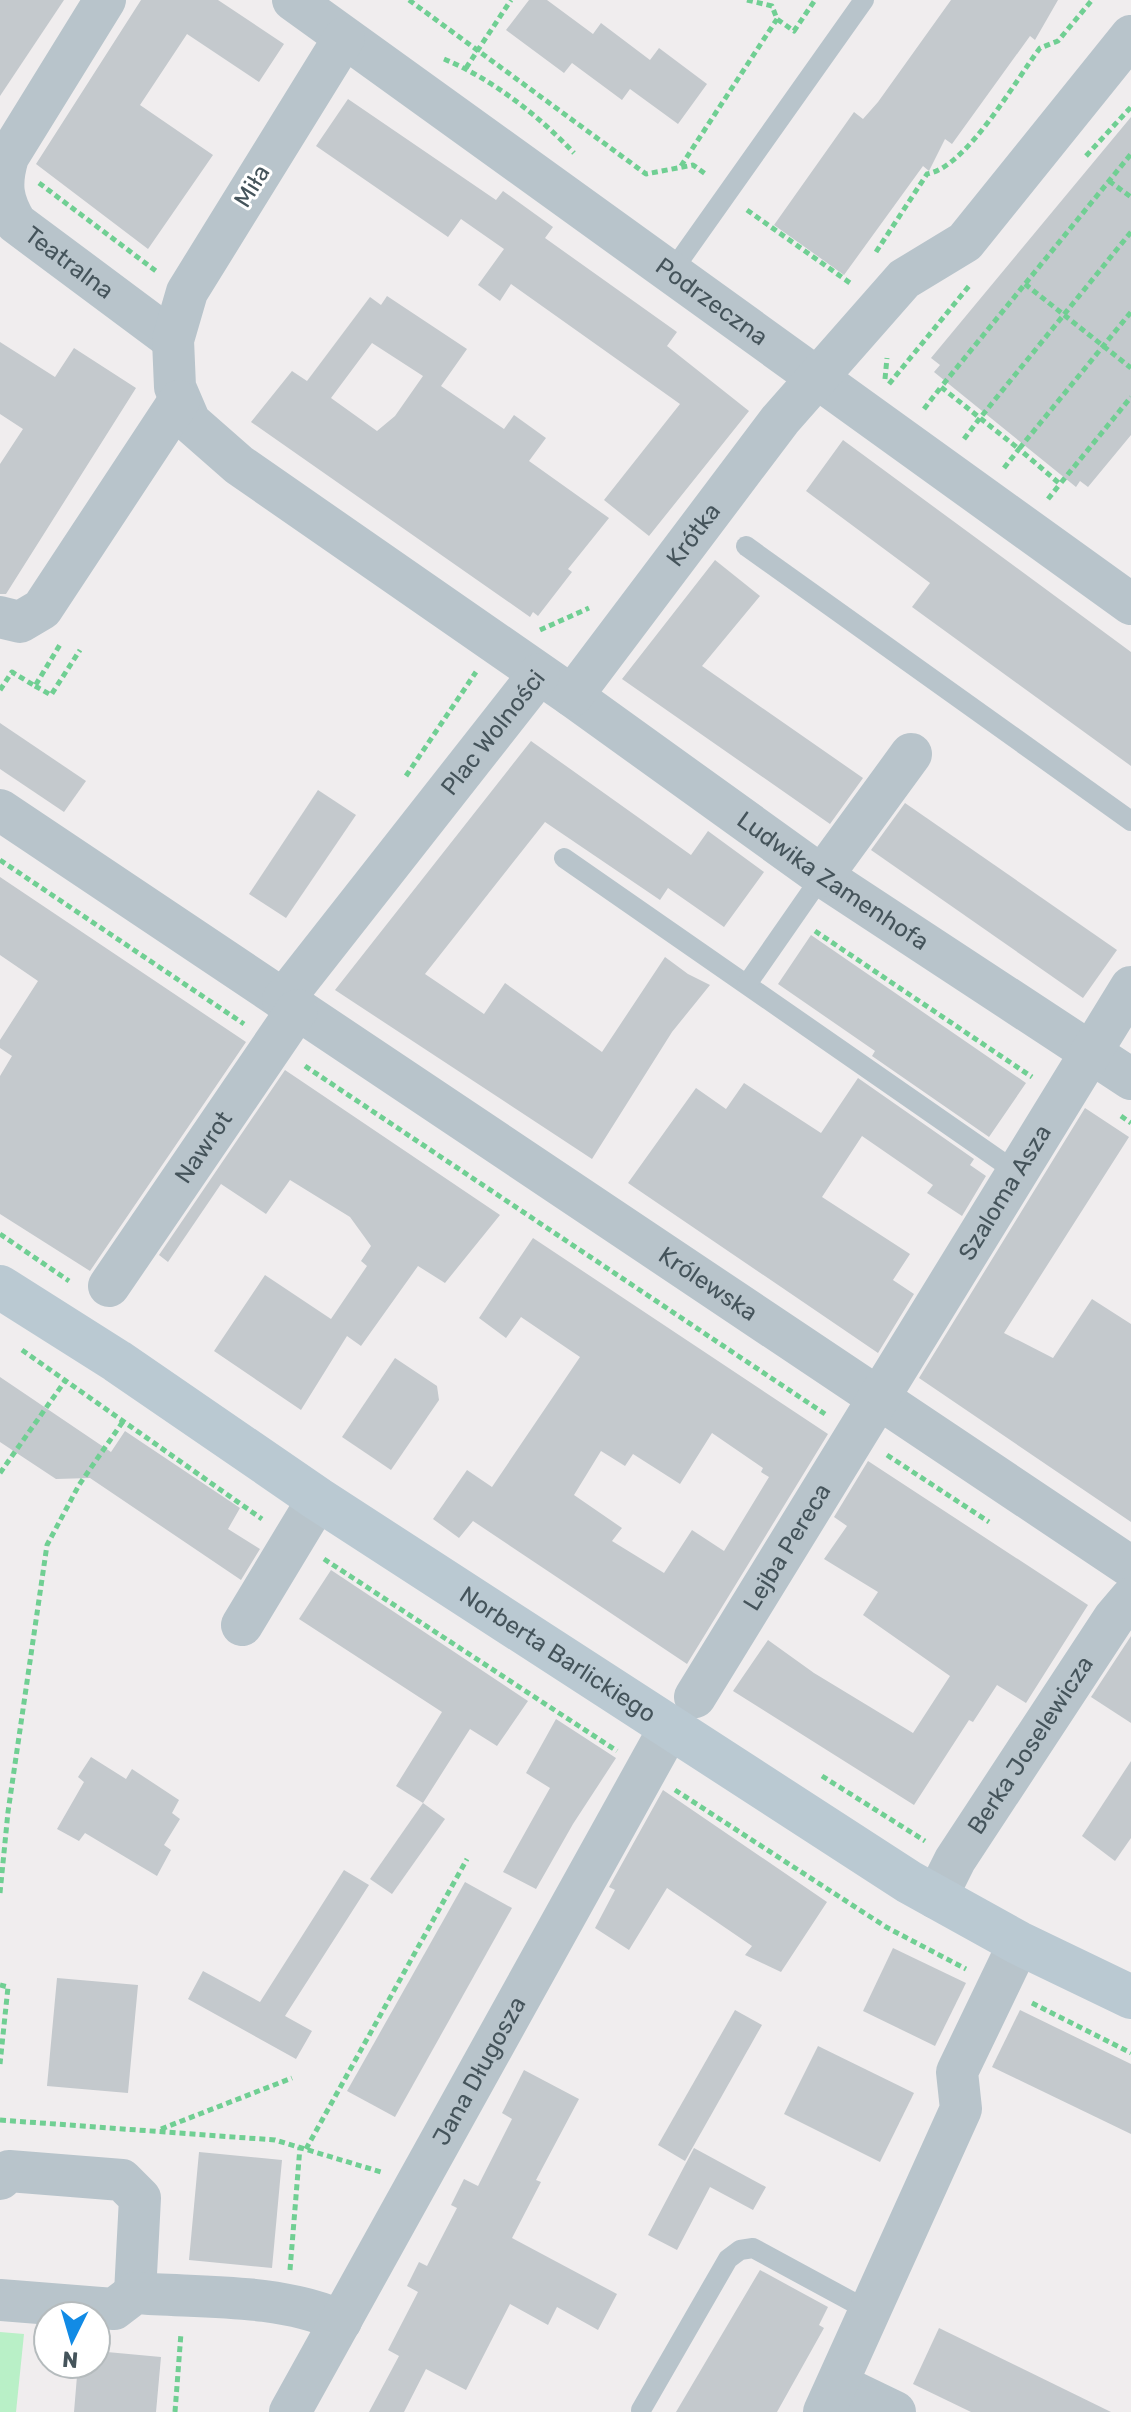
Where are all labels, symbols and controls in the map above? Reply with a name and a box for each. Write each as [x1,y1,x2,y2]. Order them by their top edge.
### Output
street label: Miła [228,160,276,212]
street label: Teatralna [19,221,119,305]
street label: Podrzeczna [650,252,773,351]
street label: Krótka [661,498,726,572]
street label: Plac Wolności [435,664,551,801]
street label: Ludwika Zamenhofa [732,806,934,956]
street label: Nawrot [169,1106,238,1189]
street label: Szaloma Asza [953,1120,1057,1265]
street label: Królewska [653,1241,763,1327]
street label: Lejba Pereca [738,1478,837,1616]
street label: Norberta Barlickiego [454,1581,661,1728]
street label: Berka Joselewicza [962,1651,1099,1839]
street label: Jana Długosza [427,1992,532,2150]
north arrow [32,2300,112,2380]
text: N [61,2345,79,2374]

